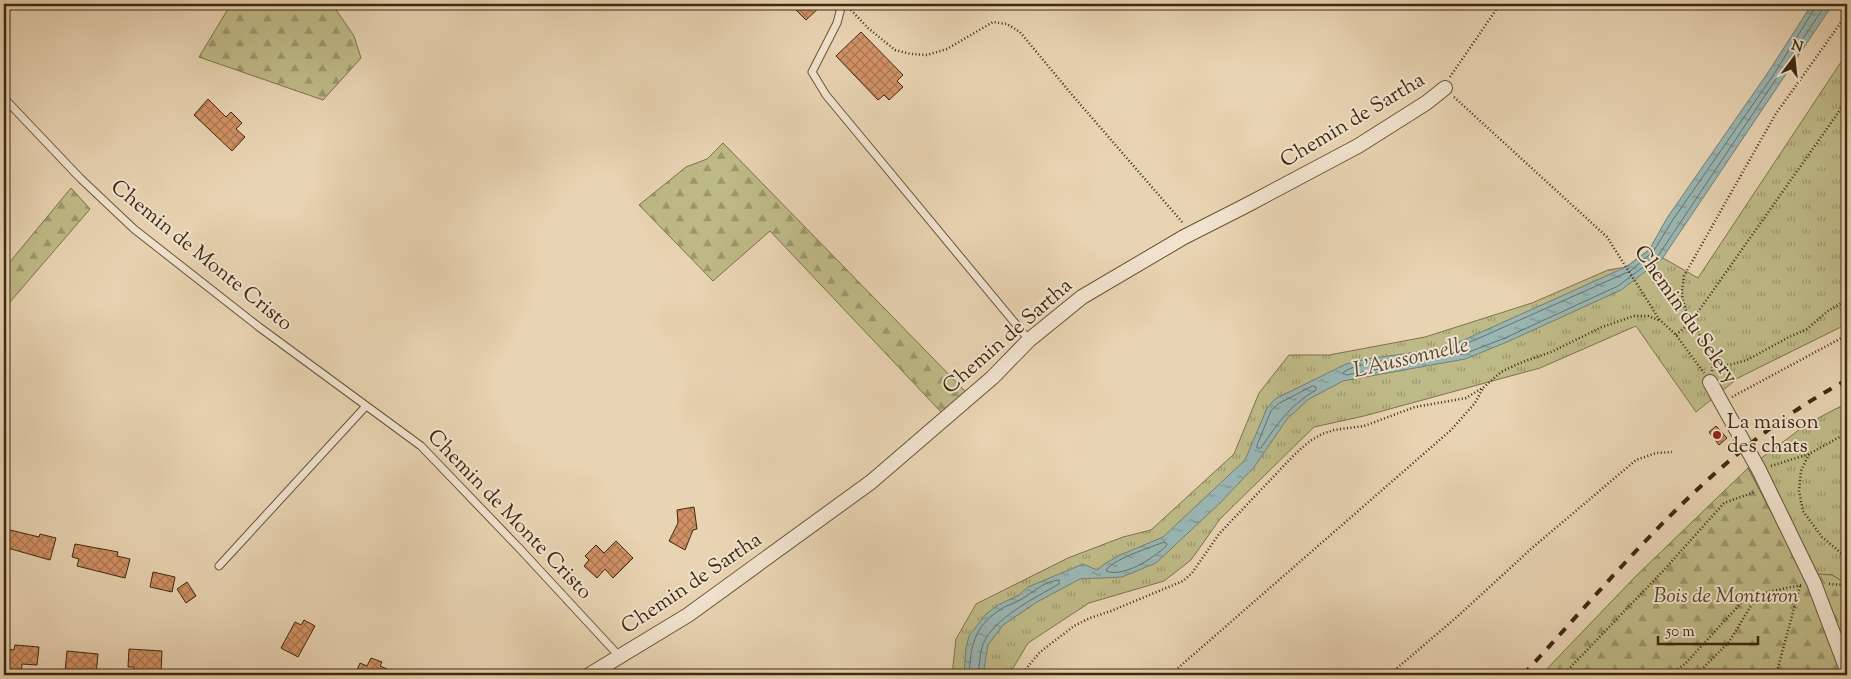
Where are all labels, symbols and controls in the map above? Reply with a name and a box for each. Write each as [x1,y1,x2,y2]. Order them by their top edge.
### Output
north arrow [1768,32,1818,82]
text: N [1789,36,1805,58]
street label: Chemin de Sartha [1275,66,1431,176]
street label: Chemin de Monte Cristo [104,173,298,339]
street label: Chemin du Selery [1626,240,1744,391]
street label: Chemin de Sartha [936,272,1080,402]
water label: L'Aussonnelle [1350,330,1472,388]
place label: La maison des chats [1727,408,1819,462]
street label: Chemin de Monte Cristo [420,423,598,607]
marker: La maison des chats [1711,429,1723,441]
street label: Chemin de Sartha [616,526,769,642]
park label: Bois de Monturon [1653,582,1799,612]
scale bar [1658,614,1758,646]
text: 50 m [1665,622,1695,643]

